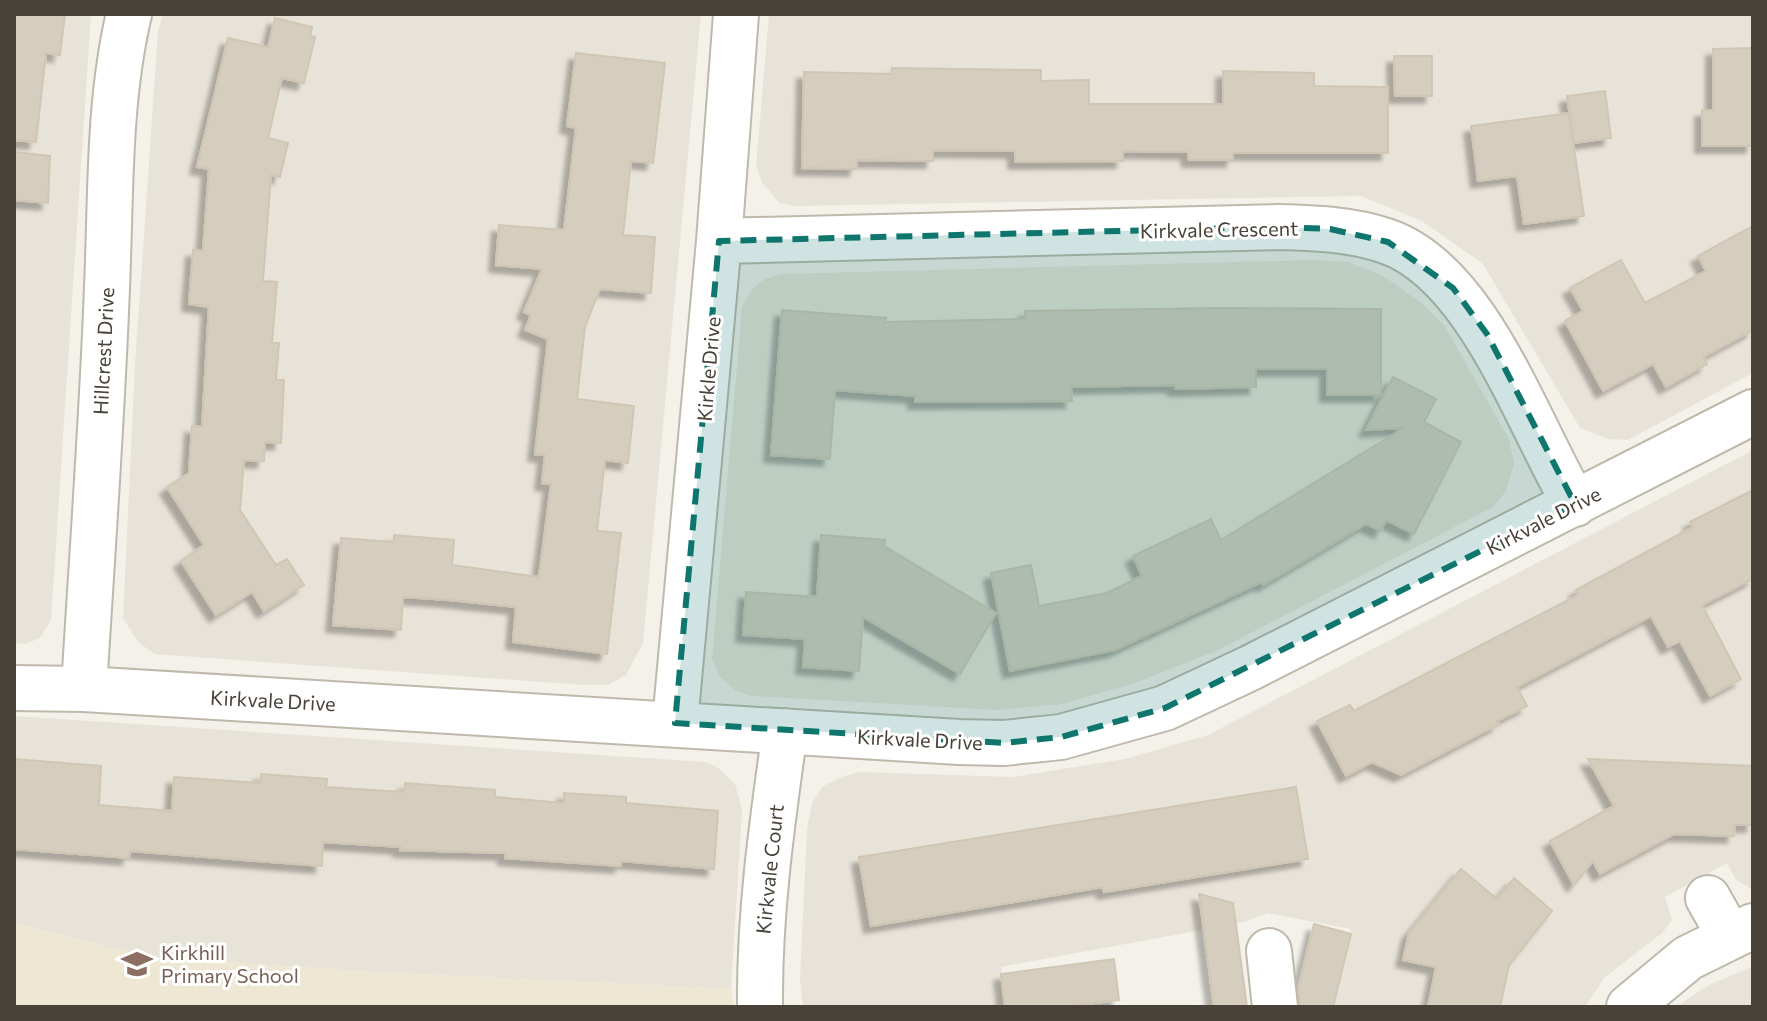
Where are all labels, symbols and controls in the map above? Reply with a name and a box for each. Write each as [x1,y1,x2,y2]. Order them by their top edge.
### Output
street label: Kirkvale Crescent [1140,216,1298,242]
street label: Hillcrest Drive [88,287,118,415]
street label: Kirkle Drive [691,316,725,422]
street label: Kirkvale Drive [1482,481,1604,559]
street label: Kirkvale Drive [210,685,336,715]
street label: Kirkvale Drive [857,724,983,754]
street label: Kirkvale Court [750,803,788,935]
place label: Kirkhill Primary School [161,940,299,987]
school or university icon: Kirkhill Primary School [120,947,154,981]

